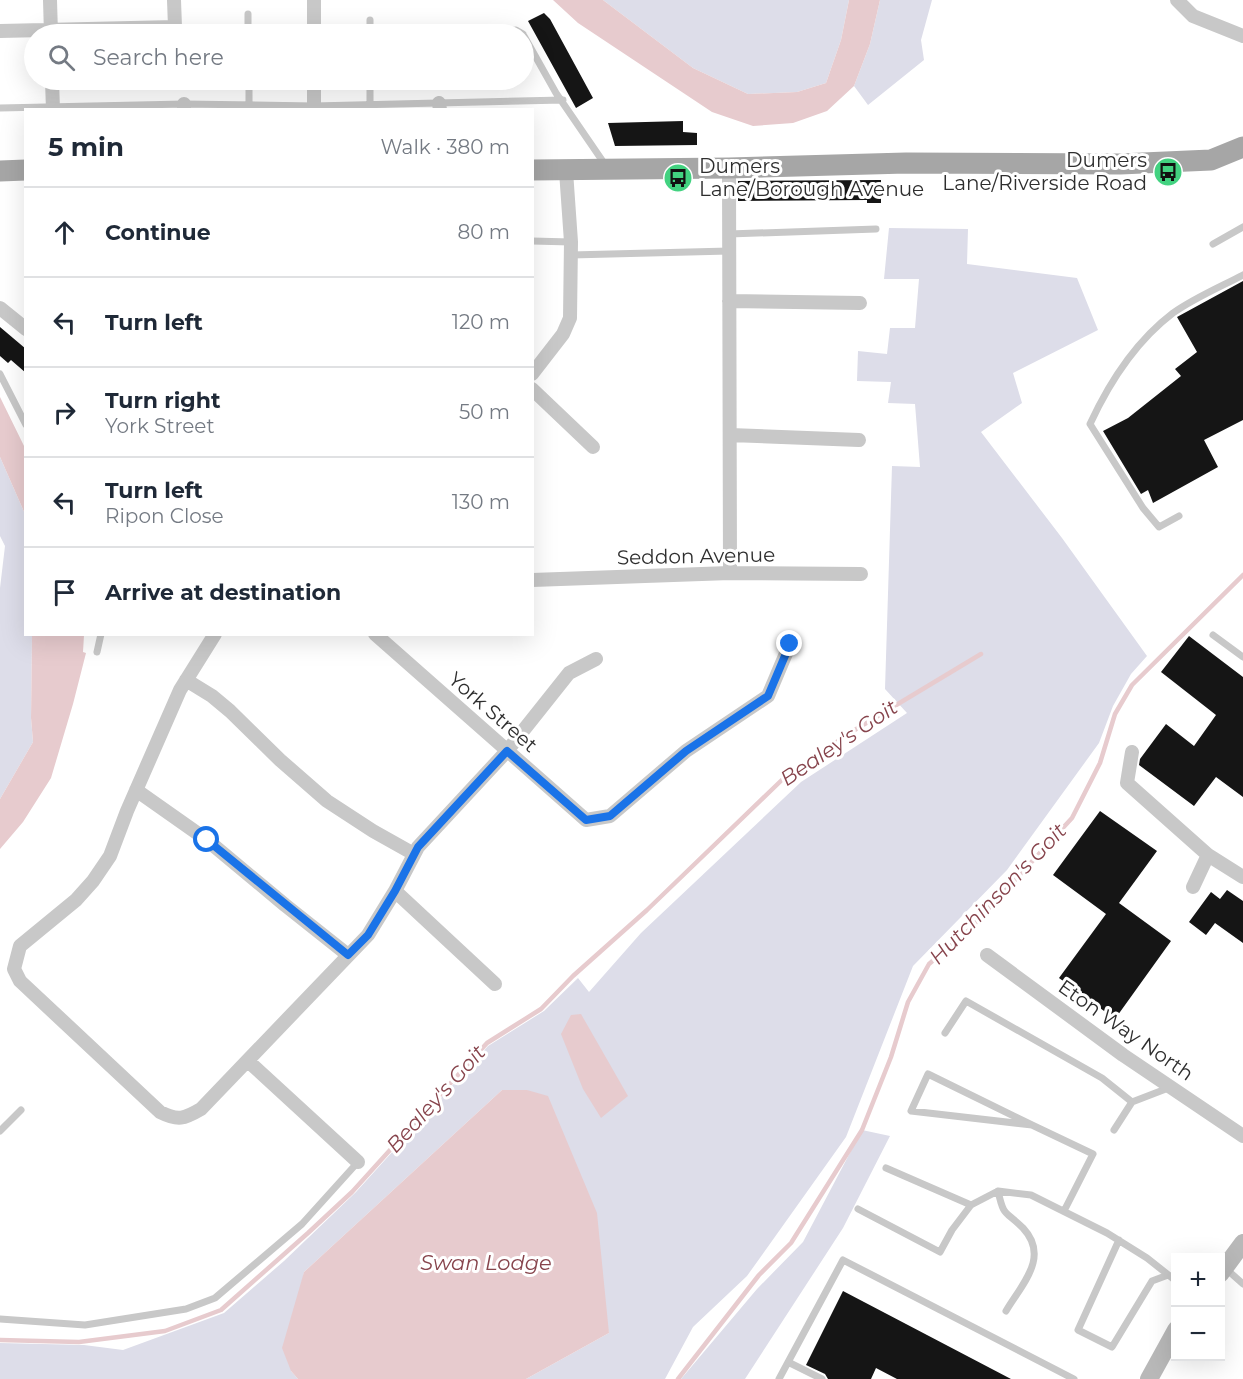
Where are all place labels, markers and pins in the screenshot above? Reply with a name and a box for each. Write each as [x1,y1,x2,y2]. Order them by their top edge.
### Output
place label: Dumers Lane/Riverside Road [942,148,1147,195]
place label: Dumers Lane/Borough Avenue [699,154,924,201]
bus stop icon: Dumers Lane/Riverside Road [1152,156,1184,188]
bus stop icon: Dumers Lane/Borough Avenue [662,162,694,194]

